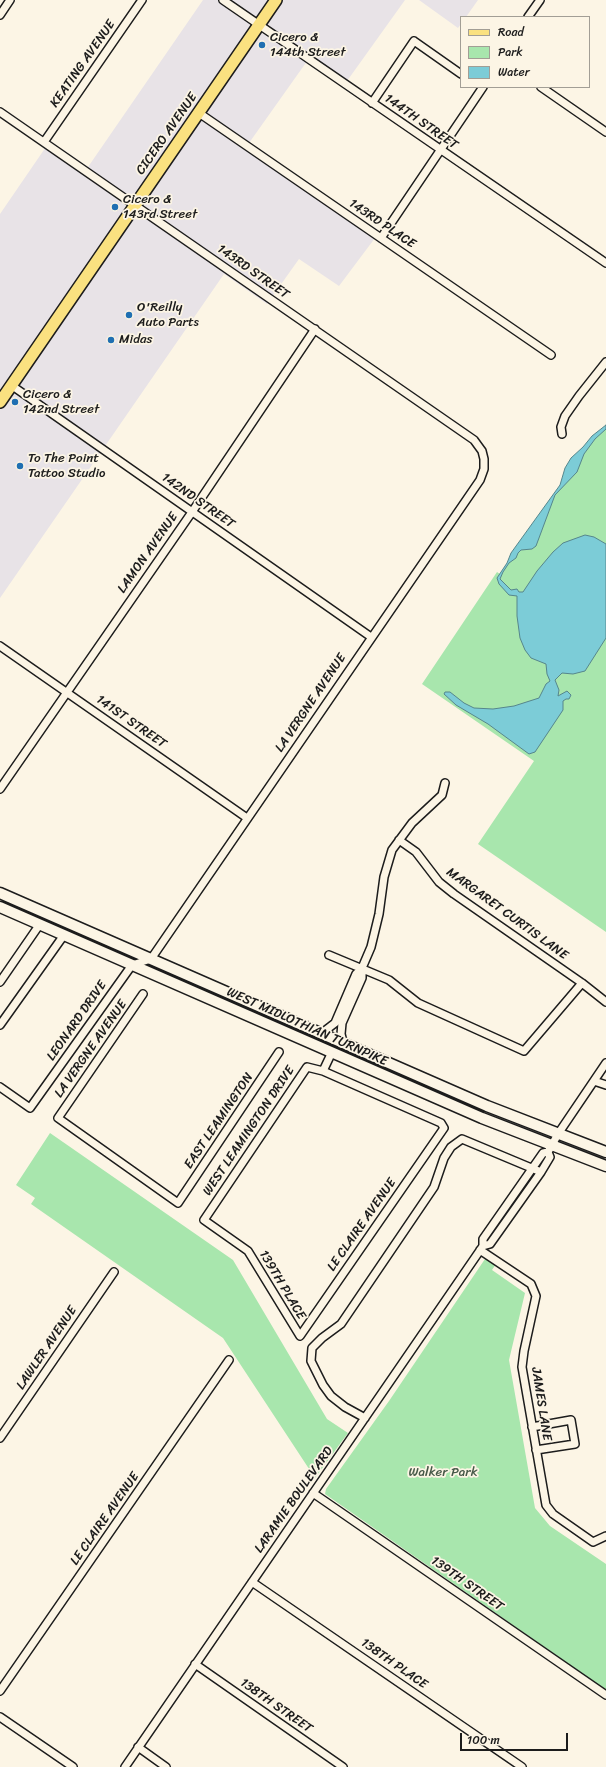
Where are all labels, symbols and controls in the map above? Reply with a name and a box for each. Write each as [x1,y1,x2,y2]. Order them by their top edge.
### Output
legend [460,16,590,88]
street label: KEATING AVENUE [47,17,119,111]
text: Road [498,21,524,43]
place label: Cicero & 144th Street [270,30,345,61]
marker: Cicero & 144th Street [257,40,267,50]
text: Park [498,41,523,63]
text: Water [498,61,530,83]
street label: CICERO AVENUE [133,90,201,178]
street label: 144TH STREET [381,91,461,153]
place label: Cicero & 143rd Street [123,192,197,223]
street label: 143RD PLACE [346,196,418,252]
marker: Cicero & 143rd Street [110,202,120,212]
street label: 143RD STREET [214,241,292,303]
place label: O'Reilly Auto Parts [137,300,199,331]
marker: O'Reilly Auto Parts [124,310,134,320]
place label: Midas [119,332,153,348]
marker: Midas [106,335,116,345]
place label: Cicero & 142nd Street [23,387,99,418]
marker: Cicero & 142nd Street [10,397,20,407]
place label: To The Point Tattoo Studio [28,451,105,482]
marker: To The Point Tattoo Studio [15,461,25,471]
street label: 142ND STREET [158,470,238,532]
street label: LAMON AVENUE [114,510,182,596]
street label: LA VERGNE AVENUE [272,651,350,755]
street label: 141ST STREET [93,692,169,752]
street label: MARGARET CURTIS LANE [443,865,571,963]
street label: LEONARD DRIVE [44,978,110,1064]
street label: WEST MIDLOTHIAN TURNPIKE [224,984,390,1070]
street label: LA VERGNE AVENUE [51,997,131,1101]
street label: WEST LEAMINGTON DRIVE [200,1063,298,1199]
street label: EAST LEAMINGTON [181,1070,257,1172]
street label: LE CLAIRE AVENUE [324,1176,400,1274]
street label: 139TH PLACE [255,1248,309,1322]
street label: LAWLER AVENUE [13,1303,81,1393]
street label: JAMES LANE [527,1366,555,1442]
street label: LARAMIE BOULEVARD [251,1444,337,1556]
park label: Walker Park [408,1465,478,1481]
street label: LE CLAIRE AVENUE [67,1470,143,1568]
street label: 139TH STREET [428,1553,506,1615]
street label: 138TH PLACE [358,1635,430,1693]
street label: 138TH STREET [237,1675,315,1737]
scale bar [462,1725,570,1751]
text: 100 m [467,1729,500,1751]

